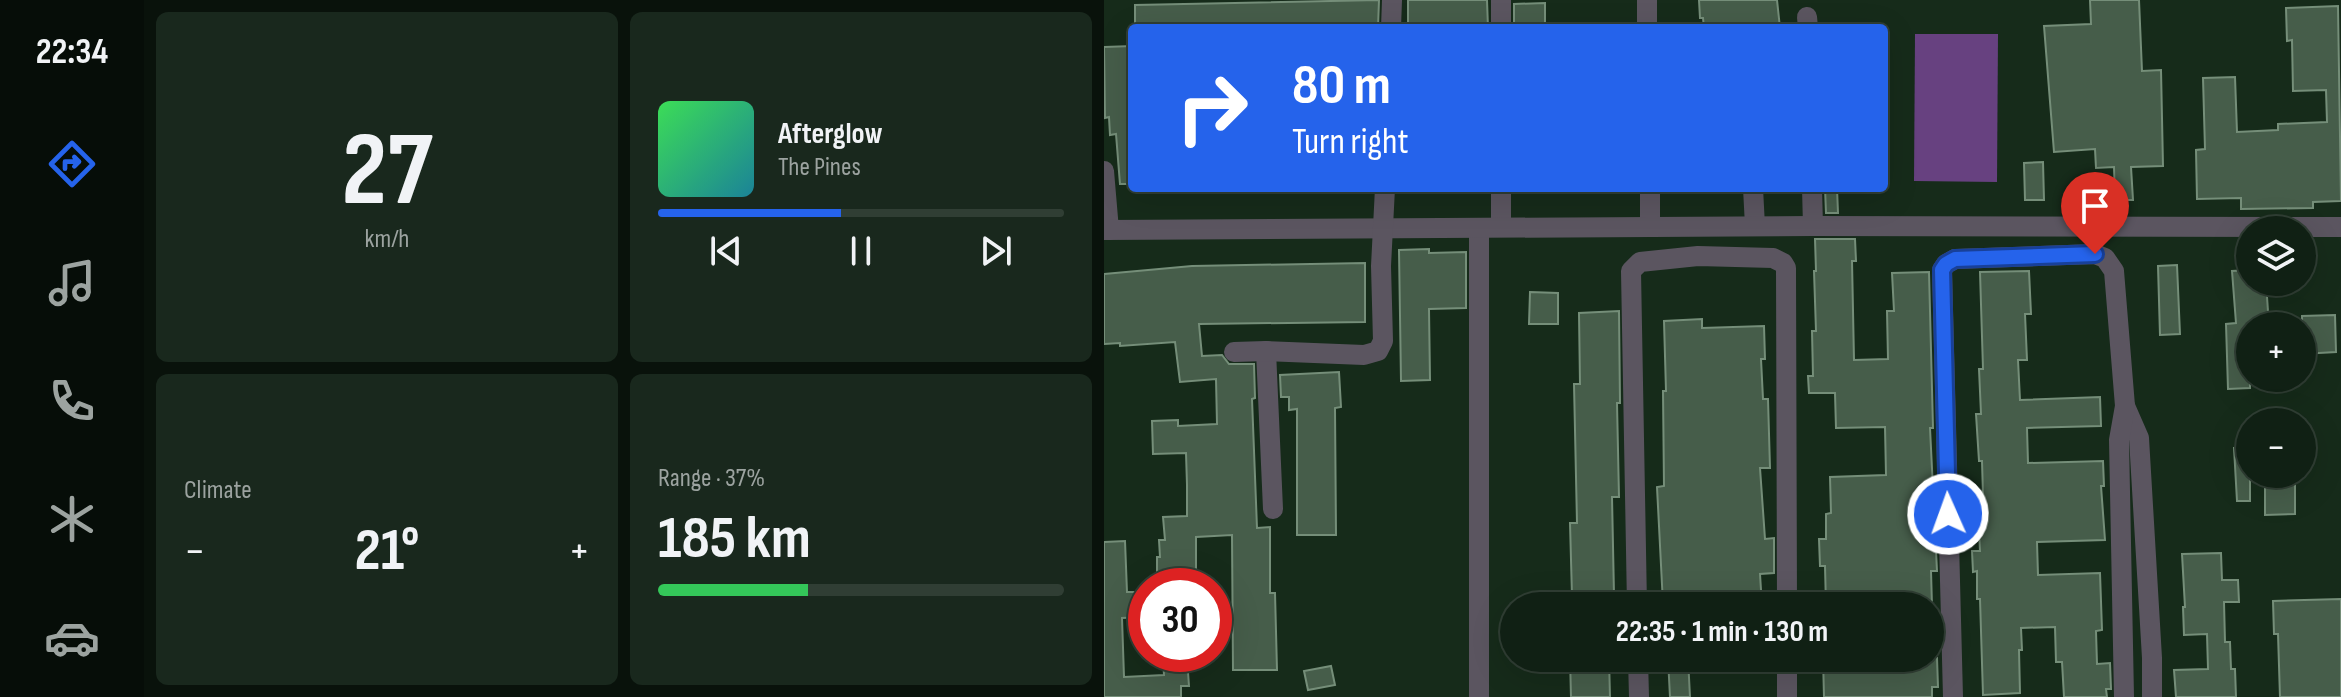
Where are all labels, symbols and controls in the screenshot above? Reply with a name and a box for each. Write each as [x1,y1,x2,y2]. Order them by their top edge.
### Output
text: 22:34 [36,31,108,74]
text: 80 m [1292,53,1391,120]
icon: right [1160,56,1264,160]
text: 27 [342,109,432,234]
text: Afterglow [778,116,883,152]
text: Turn right [1292,121,1409,164]
icon: directions [44,136,100,192]
text: The Pines [778,152,861,183]
pin [2061,172,2129,254]
icon: arrive [2073,184,2117,228]
map controls [2236,216,2316,488]
button: layers [2236,216,2316,296]
text: km/h [365,224,409,255]
icon: previous [704,229,748,273]
icon: pause [839,229,883,273]
icon: next [974,229,1018,273]
icon: music [44,255,100,311]
button: + [2236,312,2316,392]
icon: phone [44,373,100,429]
button: − [2236,408,2316,488]
text: Range · 37% [658,463,765,494]
position arrow [1906,472,1990,556]
text: Climate [184,475,252,506]
icon: climate [44,491,100,547]
text: 185 km [658,503,811,575]
text: 21° [354,515,420,587]
text: − [184,525,206,578]
text: + [568,525,590,578]
speed limit sign: 30 [1128,568,1232,672]
icon: car [44,610,100,666]
text: 22:35 · 1 min · 130 m [1616,614,1828,650]

